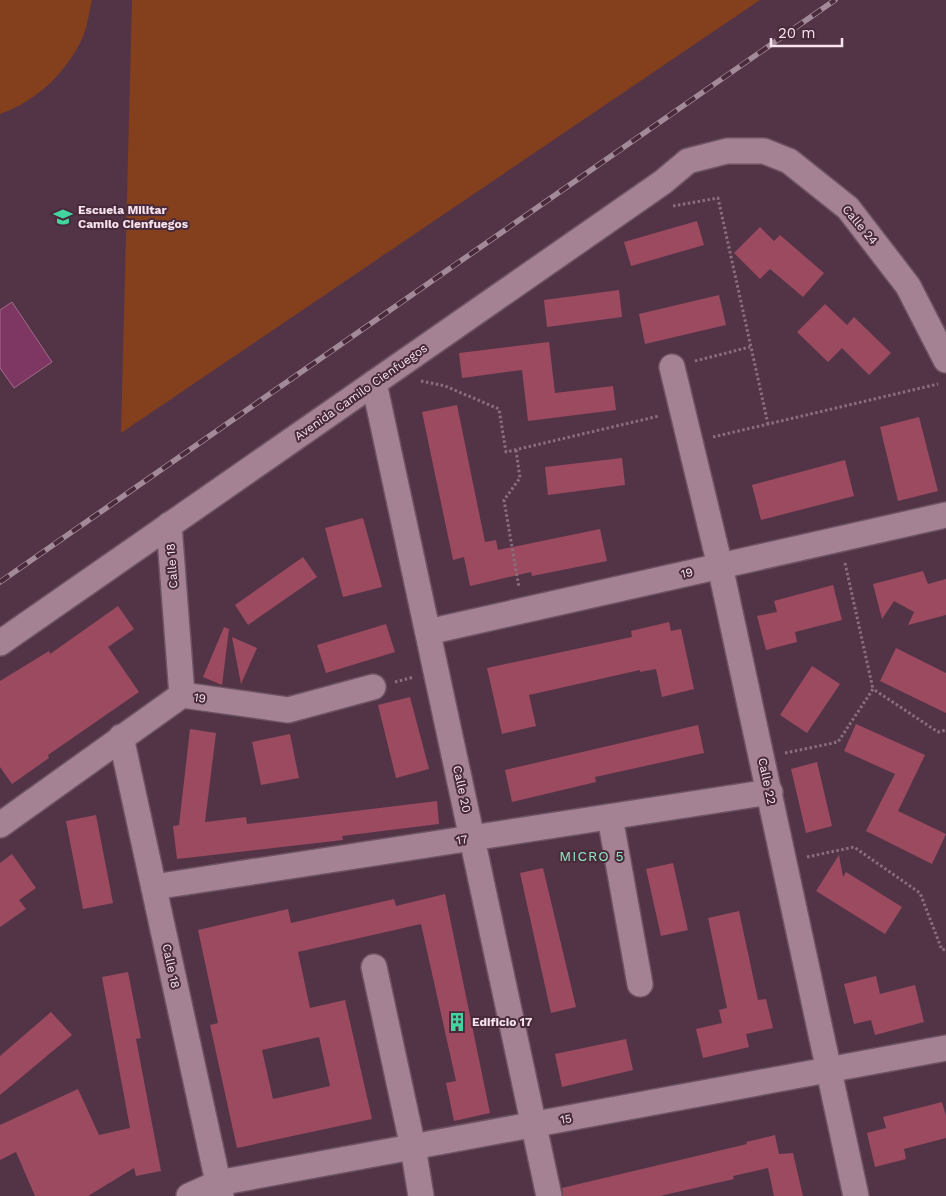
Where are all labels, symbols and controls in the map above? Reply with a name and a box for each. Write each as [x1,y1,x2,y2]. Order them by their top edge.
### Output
scale bar [771,15,842,47]
text: 20 m [778,24,816,42]
street label: Calle 24 [839,202,881,248]
place label: Escuela Militar Camilo Cienfuegos [78,203,189,231]
school or university icon: Escuela Militar Camilo Cienfuegos [52,206,74,228]
street label: Avenida Camilo Cienfuegos [292,341,430,443]
street label: Calle 18 [163,543,181,589]
street label: 19 [680,565,694,581]
street label: 19 [193,690,207,706]
street label: Calle 22 [755,756,779,806]
street label: Calle 20 [450,764,474,814]
street label: 17 [455,832,469,848]
district label: MICRO 5 [559,848,625,864]
street label: Calle 18 [159,942,183,990]
building icon: Edificio 17 [446,1011,468,1033]
place label: Edificio 17 [472,1015,532,1029]
street label: 15 [559,1111,573,1127]

